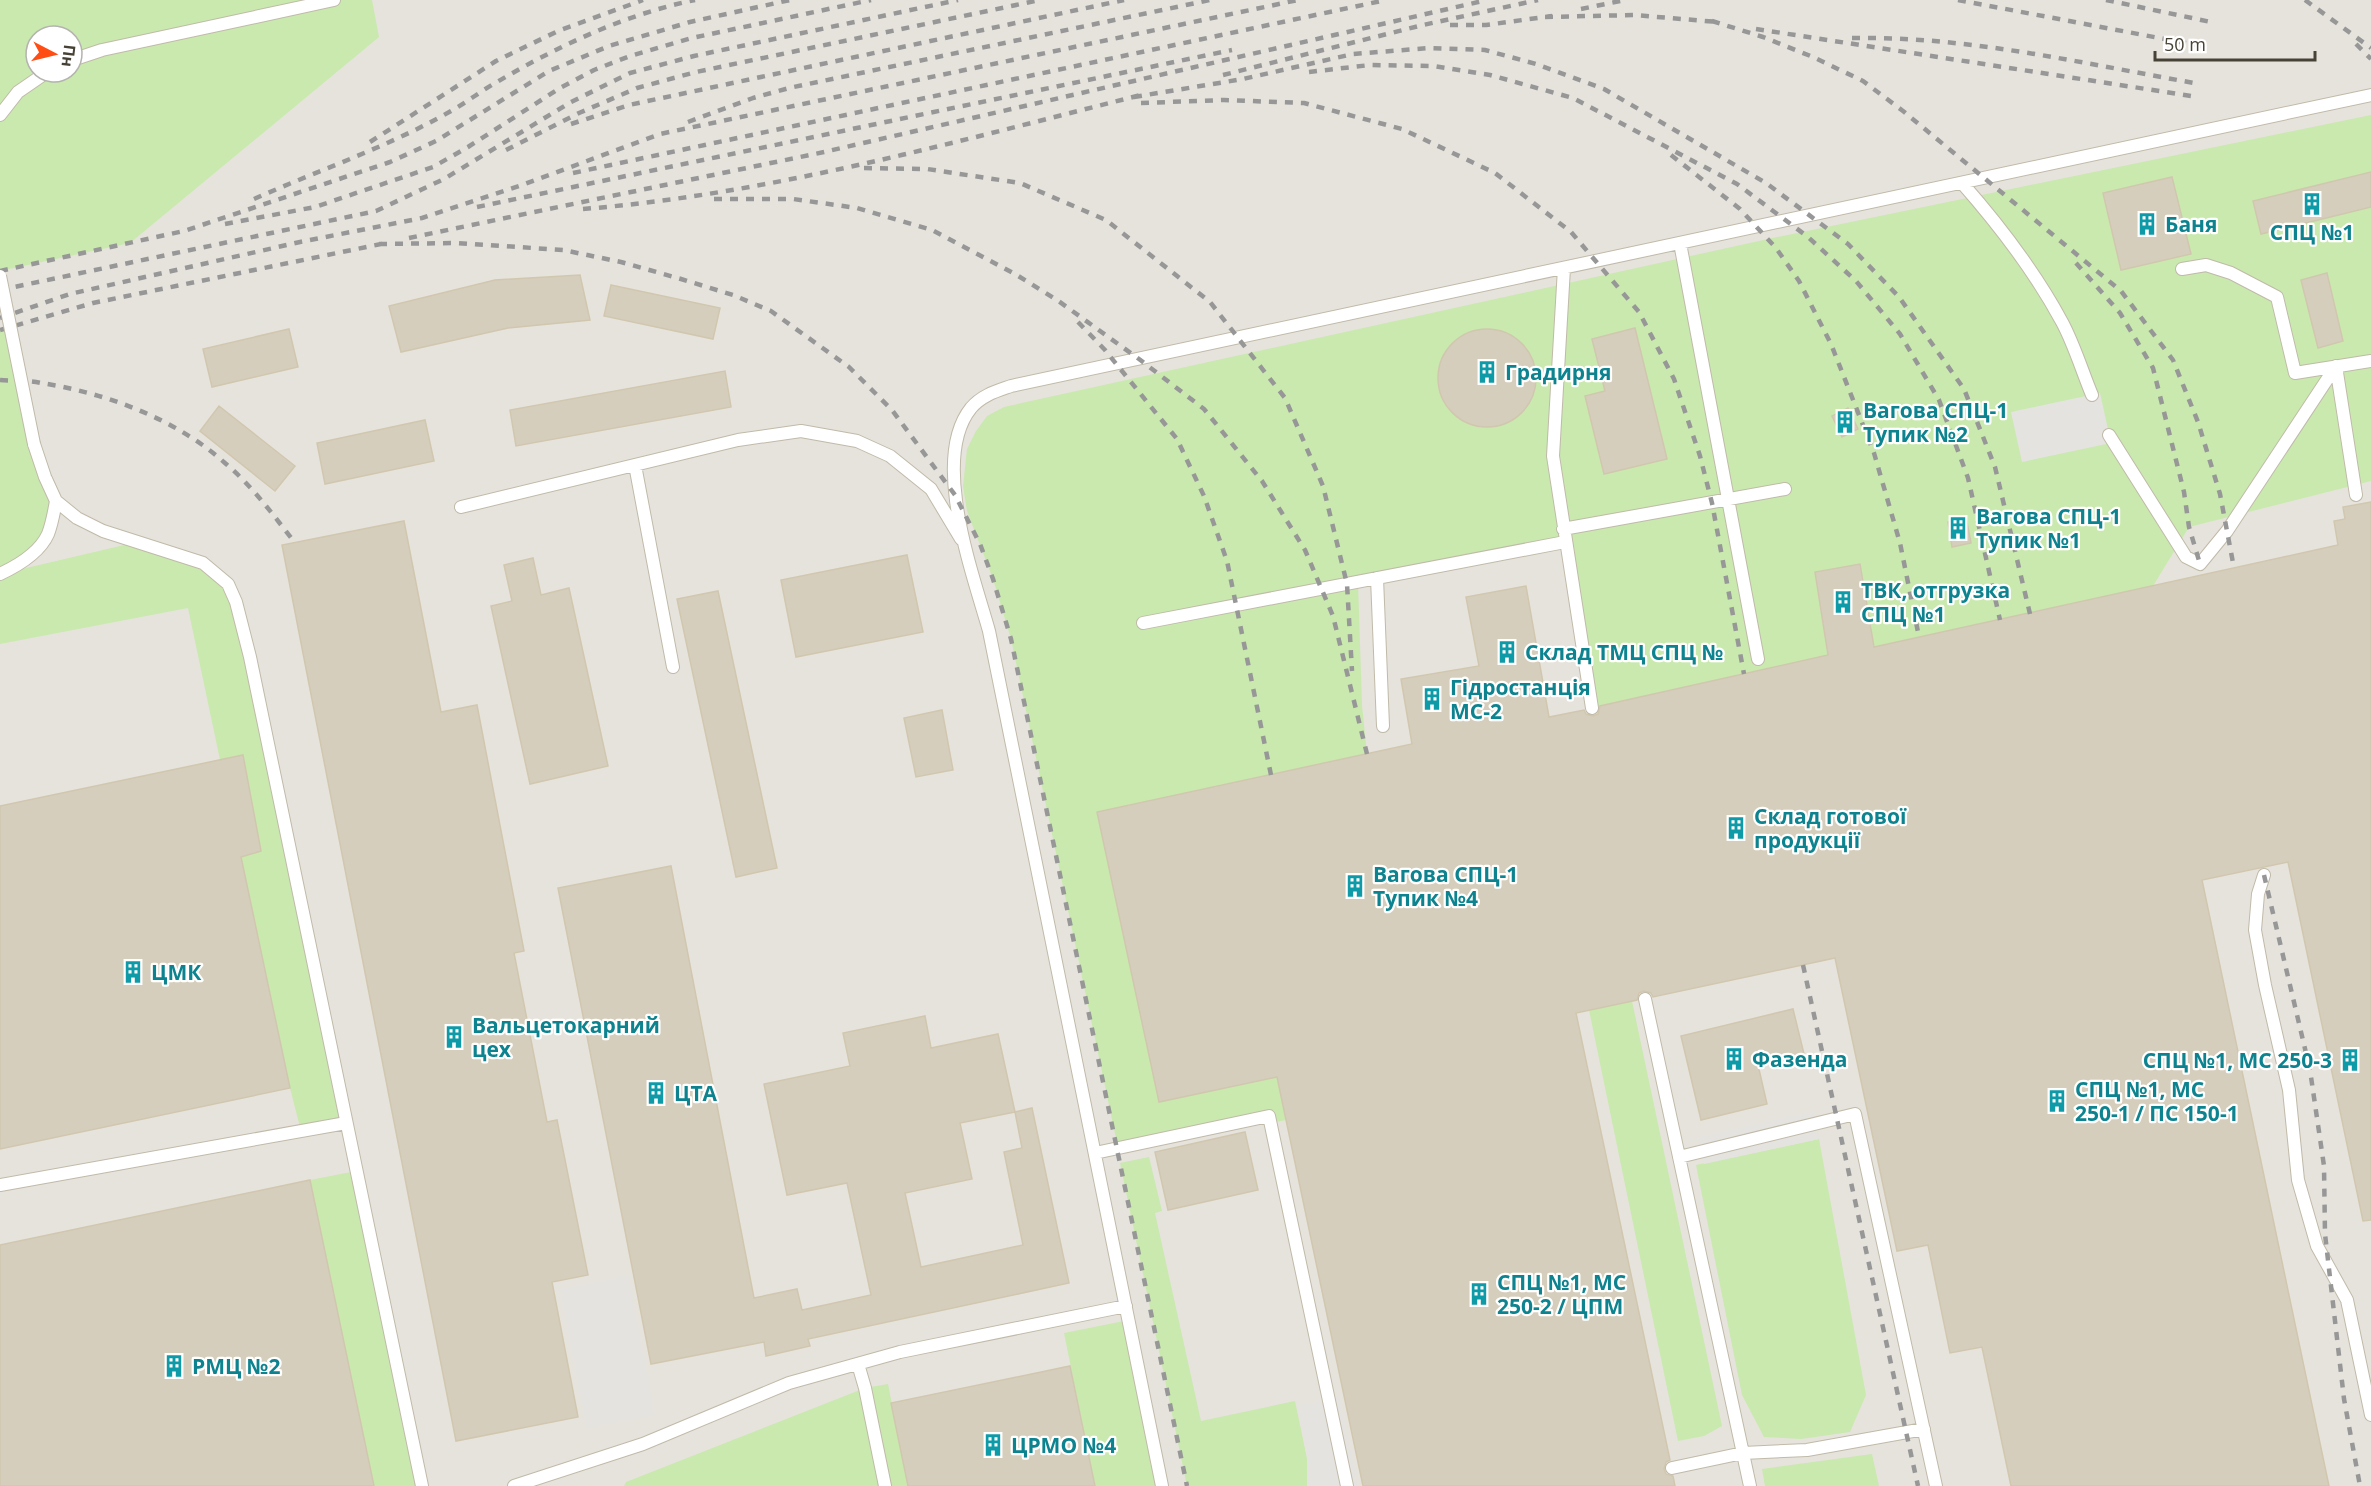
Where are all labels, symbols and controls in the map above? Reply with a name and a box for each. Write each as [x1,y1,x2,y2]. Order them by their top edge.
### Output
north arrow [24,24,84,84]
scale bar [2155,24,2316,62]
text: 50 m [2164,32,2206,56]
text: Пн [57,43,81,68]
building icon: СПЦ №1 [2299,191,2325,217]
place label: Баня [2165,210,2217,238]
building icon: Баня [2134,211,2160,237]
place label: СПЦ №1 [2270,218,2354,246]
place label: Градирня [1505,358,1611,386]
building icon: Градирня [1474,359,1500,385]
place label: Вагова СПЦ-1 Тупик №2 [1863,396,2008,448]
building icon: Вагова СПЦ-1 Тупик №2 [1832,409,1858,435]
place label: Вагова СПЦ-1 Тупик №1 [1976,502,2121,554]
building icon: Вагова СПЦ-1 Тупик №1 [1945,515,1971,541]
place label: ТВК, отгрузка СПЦ №1 [1861,576,2010,628]
building icon: ТВК, отгрузка СПЦ №1 [1830,589,1856,615]
place label: Склад ТМЦ СПЦ № [1525,638,1723,666]
building icon: Склад ТМЦ СПЦ № [1494,639,1520,665]
place label: Гідростанція МС-2 [1450,673,1591,725]
building icon: Гідростанція МС-2 [1419,686,1445,712]
place label: Склад готової продукції [1754,802,1907,854]
building icon: Склад готової продукції [1723,815,1749,841]
place label: Вагова СПЦ-1 Тупик №4 [1373,860,1518,912]
building icon: Вагова СПЦ-1 Тупик №4 [1342,873,1368,899]
place label: ЦМК [151,958,202,986]
building icon: ЦМК [120,959,146,985]
place label: Вальцетокарний цех [472,1011,660,1063]
building icon: Вальцетокарний цех [441,1024,467,1050]
place label: Фазенда [1752,1045,1847,1073]
building icon: Фазенда [1721,1046,1747,1072]
place label: СПЦ №1, МС 250-3 [2143,1046,2332,1074]
building icon: СПЦ №1, МС 250-3 [2337,1047,2363,1073]
place label: СПЦ №1, МС 250-1 / ПС 150-1 [2075,1075,2239,1127]
place label: ЦТА [674,1079,718,1107]
building icon: ЦТА [643,1080,669,1106]
building icon: СПЦ №1, МС 250-1 / ПС 150-1 [2044,1088,2070,1114]
place label: СПЦ №1, МС 250-2 / ЦПМ [1497,1268,1626,1320]
building icon: СПЦ №1, МС 250-2 / ЦПМ [1466,1281,1492,1307]
place label: РМЦ №2 [192,1352,280,1380]
building icon: РМЦ №2 [161,1353,187,1379]
place label: ЦРМО №4 [1011,1431,1116,1459]
building icon: ЦРМО №4 [980,1432,1006,1458]

